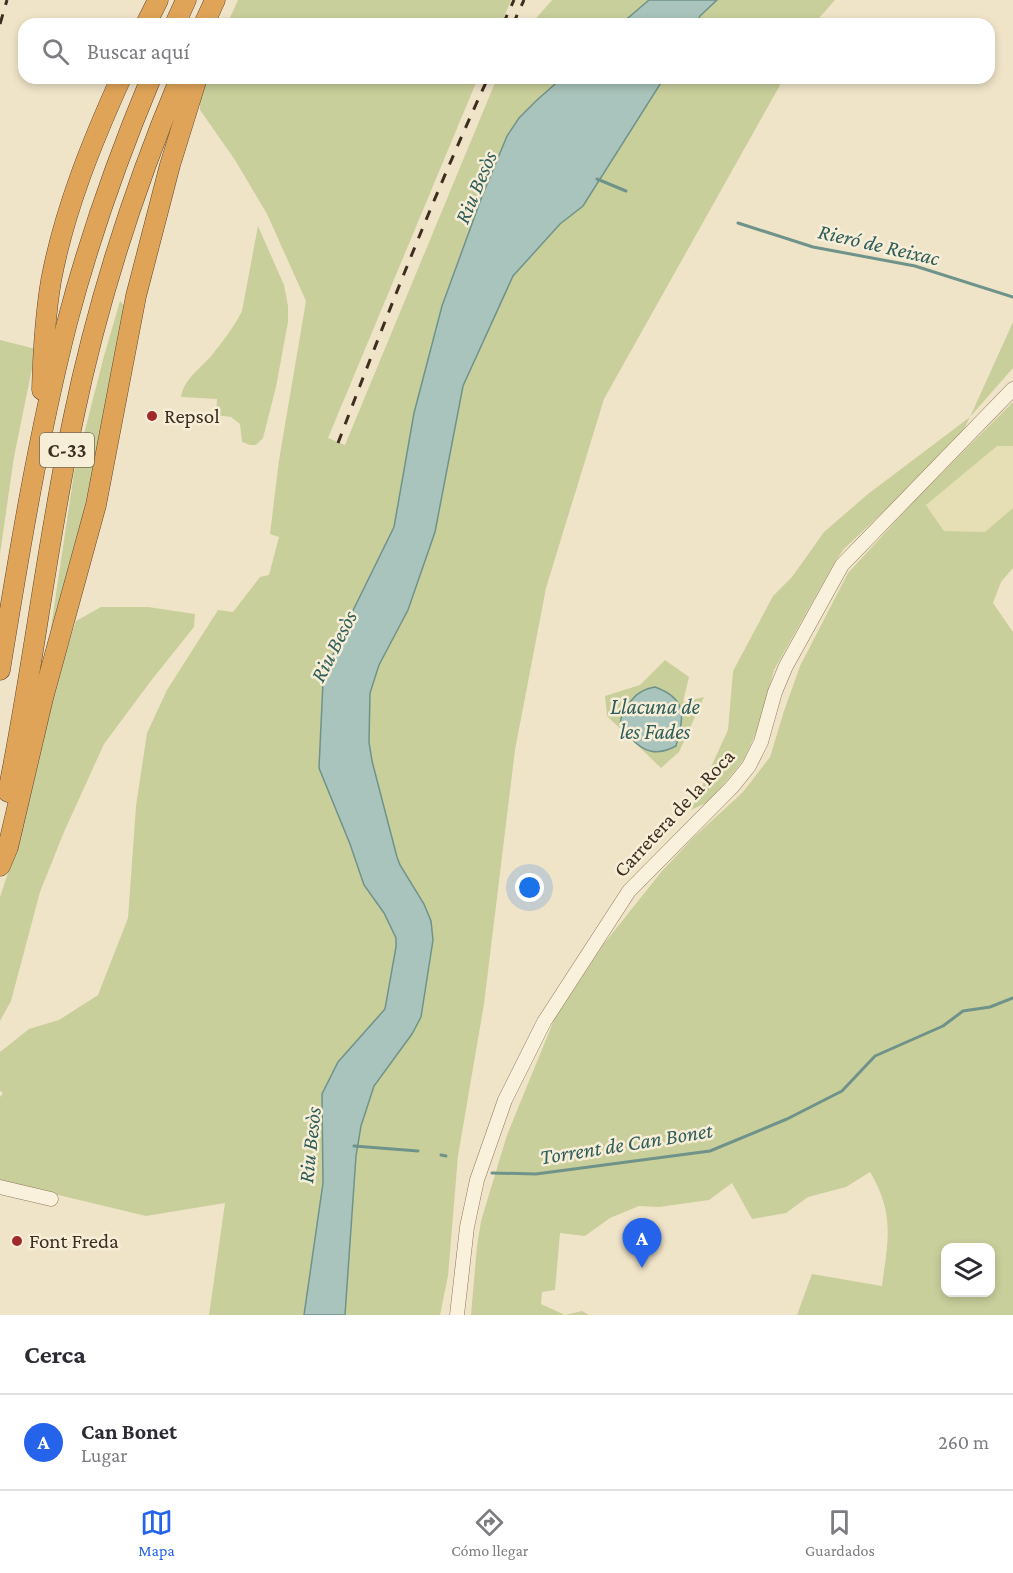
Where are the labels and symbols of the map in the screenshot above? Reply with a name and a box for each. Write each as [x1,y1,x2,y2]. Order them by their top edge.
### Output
water label: Riu Besòs [449,147,502,227]
water label: Rieró de Reixac [816,218,942,271]
place label: Repsol [164,404,220,428]
marker: Repsol [145,409,159,423]
road number: C-33 [40,433,94,467]
water label: Riu Besòs [305,606,362,686]
water label: Llacuna de les Fades [610,694,701,744]
street label: Carretera de la Roca [609,744,740,882]
your location [515,873,544,902]
water label: Riu Besòs [293,1106,326,1184]
water label: Torrent de Can Bonet [538,1117,715,1169]
pin: A [622,1218,662,1268]
place label: Font Freda [29,1229,119,1253]
marker: Font Freda [10,1234,24,1248]

